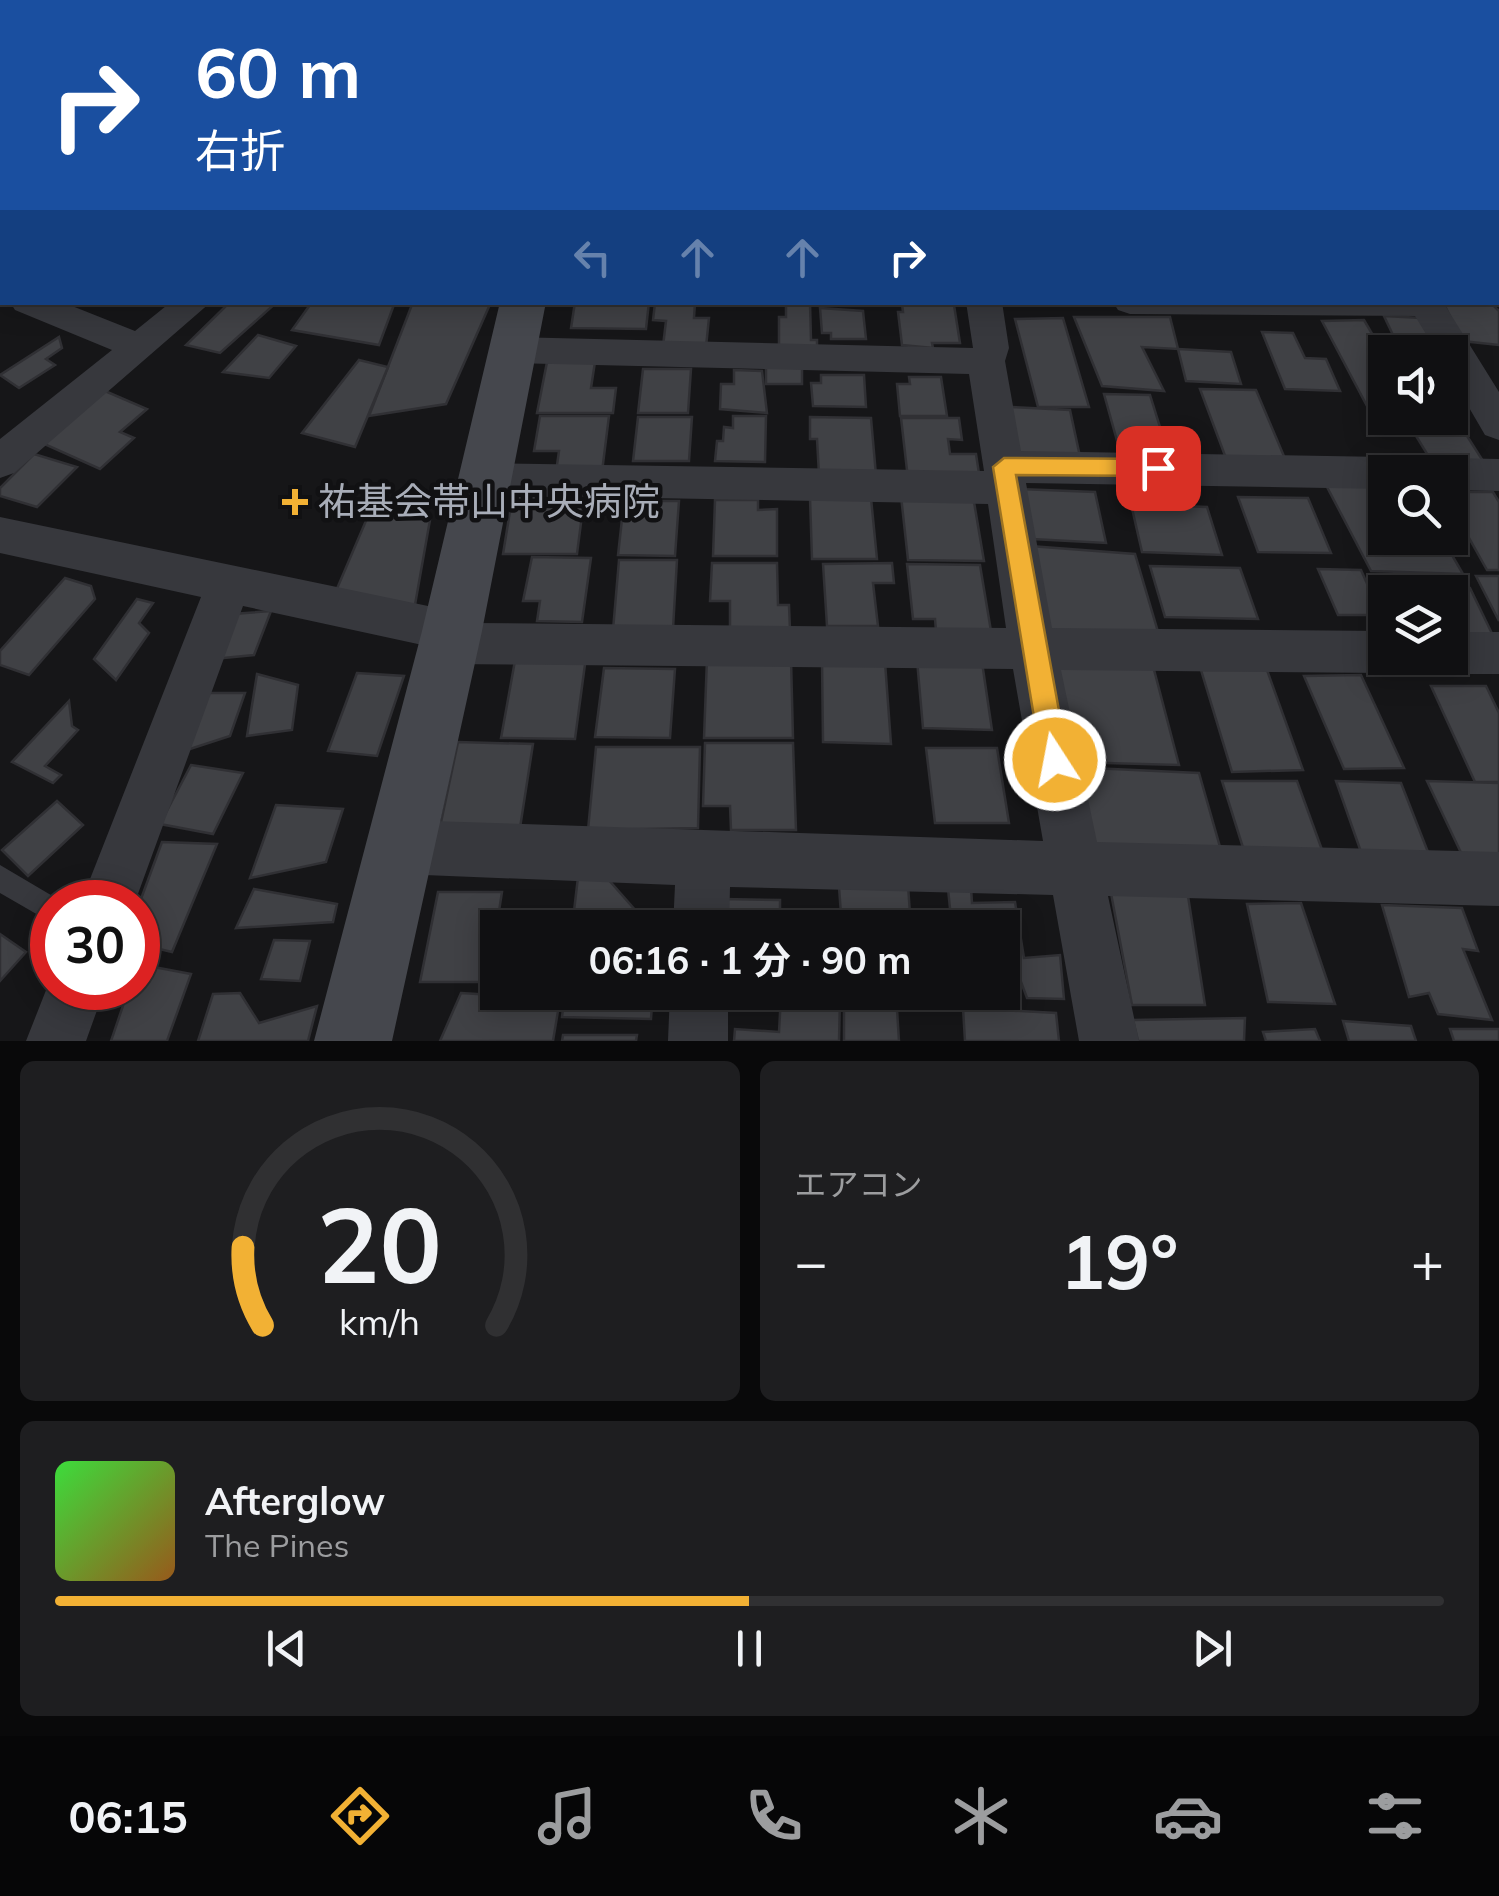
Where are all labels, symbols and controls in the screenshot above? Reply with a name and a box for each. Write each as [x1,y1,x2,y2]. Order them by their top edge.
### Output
text: 60 m [195,28,361,116]
icon: right [30,40,160,170]
text: 右折 [195,122,285,178]
icon: left [565,230,620,285]
icon: ahead [670,230,725,285]
icon: ahead [775,230,830,285]
icon: right [880,230,935,285]
map controls [1368,335,1468,675]
button: sound [1368,335,1468,435]
pin [1116,426,1201,511]
icon: arrive [1131,441,1186,496]
button: search [1368,455,1468,555]
place label: 祐基会帯山中央病院 [318,477,660,525]
marker: 祐基会帯山中央病院 [282,489,308,515]
button: layers [1368,575,1468,675]
position arrow [1003,708,1107,812]
speed limit sign: 30 [30,880,160,1010]
text: 06:16 · 1 分 · 90 m [589,936,911,984]
text: エアコン [795,1164,923,1204]
text: 20 [317,1178,442,1309]
text: 19° [1060,1214,1178,1308]
text: − [795,1227,828,1296]
text: + [1411,1227,1444,1296]
text: km/h [339,1299,420,1344]
text: Afterglow [205,1477,385,1525]
text: The Pines [205,1525,349,1565]
icon: previous [259,1621,314,1676]
icon: pause [722,1621,777,1676]
icon: next [1185,1621,1240,1676]
icon: directions [325,1781,395,1851]
icon: music [532,1781,602,1851]
icon: phone [739,1781,809,1851]
icon: climate [946,1781,1016,1851]
icon: car [1153,1781,1223,1851]
icon: filters [1360,1781,1430,1851]
text: 06:15 [69,1788,188,1844]

